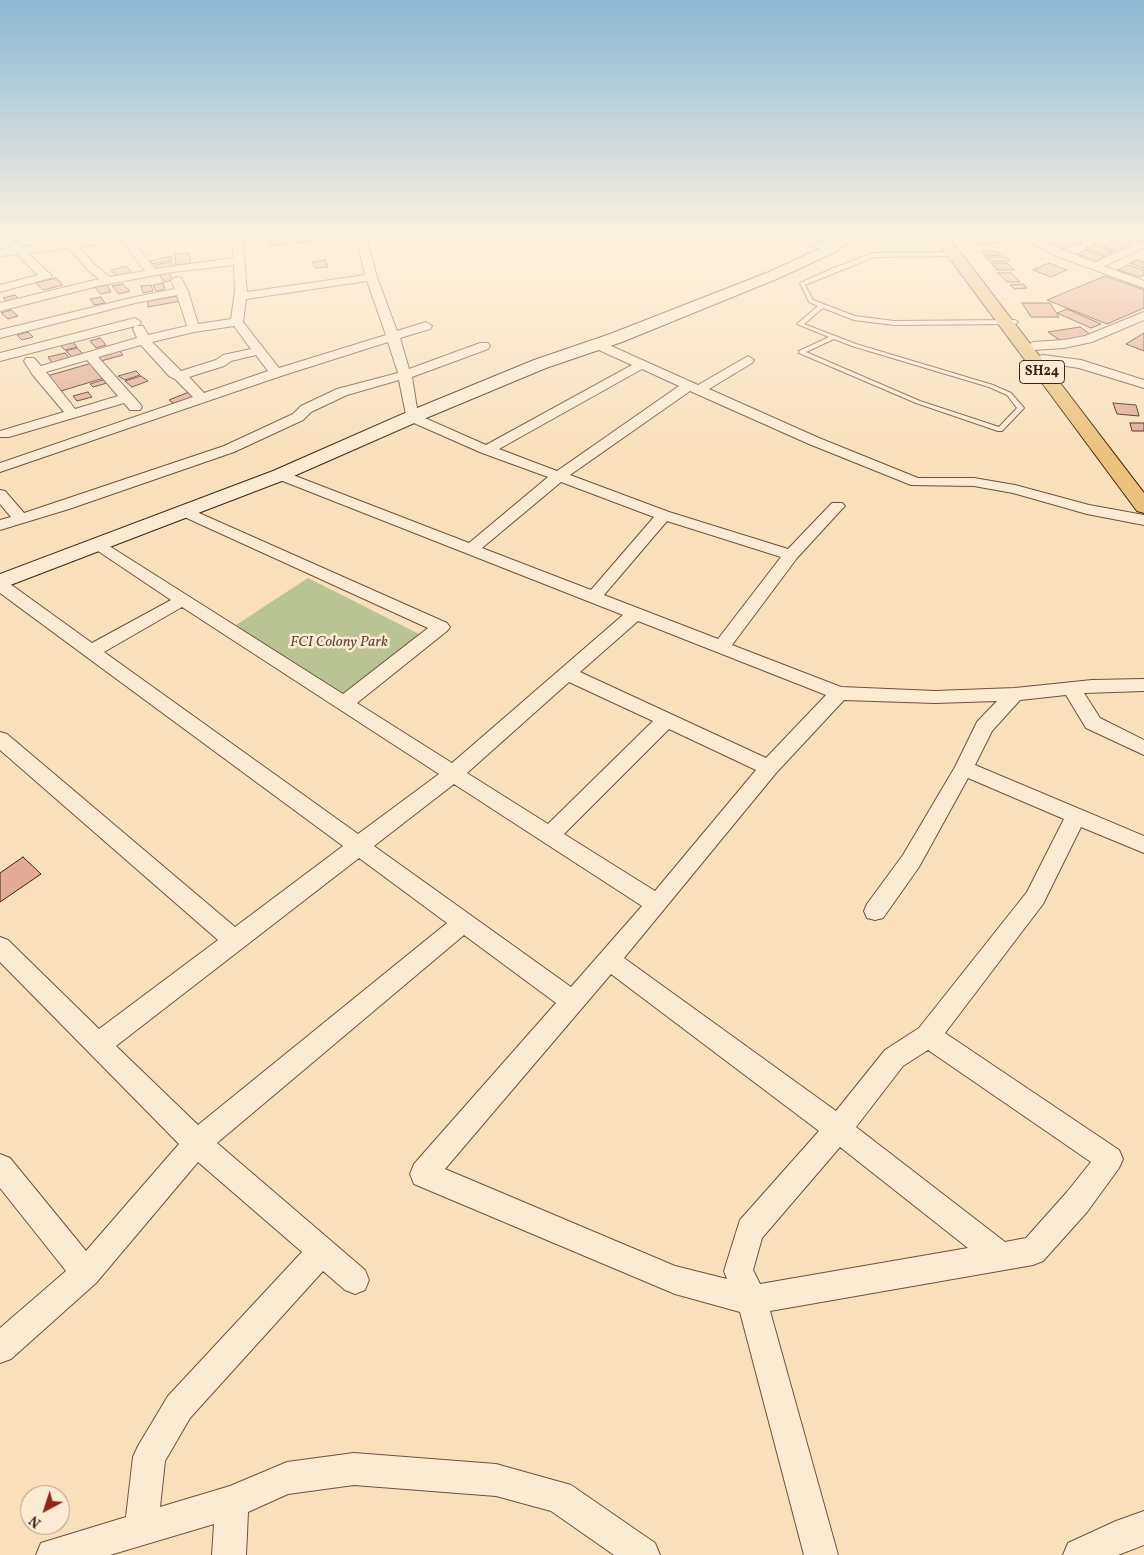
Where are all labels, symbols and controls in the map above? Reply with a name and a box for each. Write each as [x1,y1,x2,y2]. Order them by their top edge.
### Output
road number: SH24 [1020,361,1064,384]
park label: FCI Colony Park [290,634,388,652]
north arrow [20,1485,70,1535]
text: N [26,1511,46,1532]

